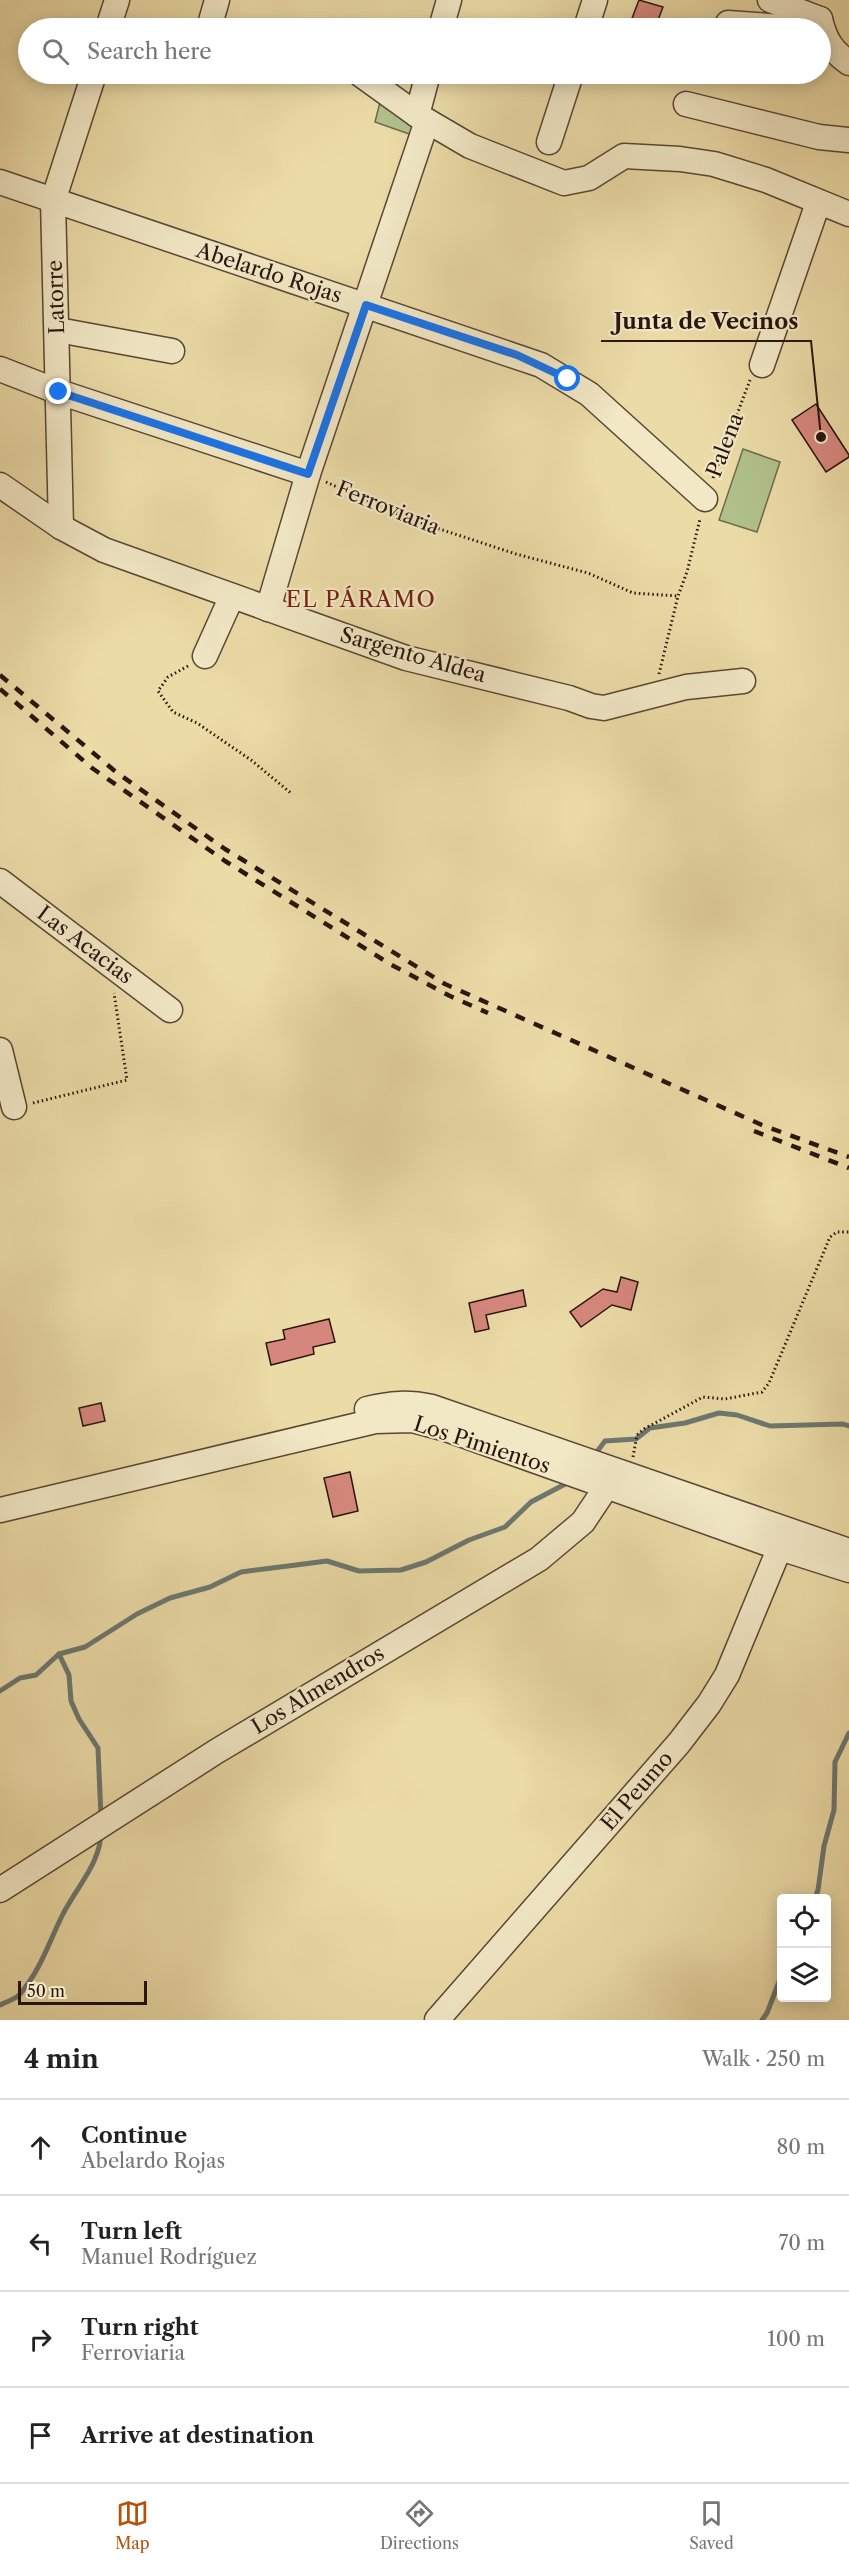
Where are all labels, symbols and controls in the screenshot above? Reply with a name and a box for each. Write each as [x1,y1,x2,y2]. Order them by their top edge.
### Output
search box [18,18,831,84]
icon: search [39,35,72,68]
text: Search here [87,38,212,65]
street label: Abelardo Rojas [192,237,345,308]
street label: Latorre [42,259,69,335]
callout: Junta de Vecinos [601,301,811,341]
text: Junta de Vecinos [610,308,798,335]
route start [554,365,580,391]
route end [45,378,71,404]
street label: Palena [701,408,749,481]
street label: Ferroviaria [333,475,444,540]
district label: EL PÁRAMO [286,585,436,613]
street label: Sargento Aldea [337,622,490,688]
street label: Las Acacias [32,900,138,989]
street label: Los Pimientos [411,1411,554,1478]
street label: Los Almendros [247,1640,389,1739]
street label: El Peumo [595,1746,678,1835]
map controls [777,1894,831,2002]
button: locate [777,1894,831,1948]
button: layers [777,1948,831,2002]
scale bar [18,1978,147,2006]
text: 50 m [27,1981,65,2001]
text: 4 min [24,2043,99,2075]
text: Walk · 250 m [702,2047,825,2071]
text: Continue [81,2122,187,2149]
icon: ahead [24,2131,57,2164]
text: 80 m [777,2135,825,2159]
text: Abelardo Rojas [81,2149,225,2173]
text: Turn left [81,2218,182,2245]
icon: left [24,2227,57,2260]
text: 70 m [779,2231,825,2255]
text: Manuel Rodríguez [81,2245,257,2269]
text: Turn right [81,2314,199,2341]
icon: right [24,2323,57,2356]
text: 100 m [767,2327,825,2351]
text: Ferroviaria [81,2341,185,2365]
icon: arrive [24,2419,57,2452]
text: Arrive at destination [81,2422,314,2449]
tab: Map [115,2497,150,2553]
tab: Directions [380,2497,459,2553]
tab: Saved [689,2497,734,2553]

